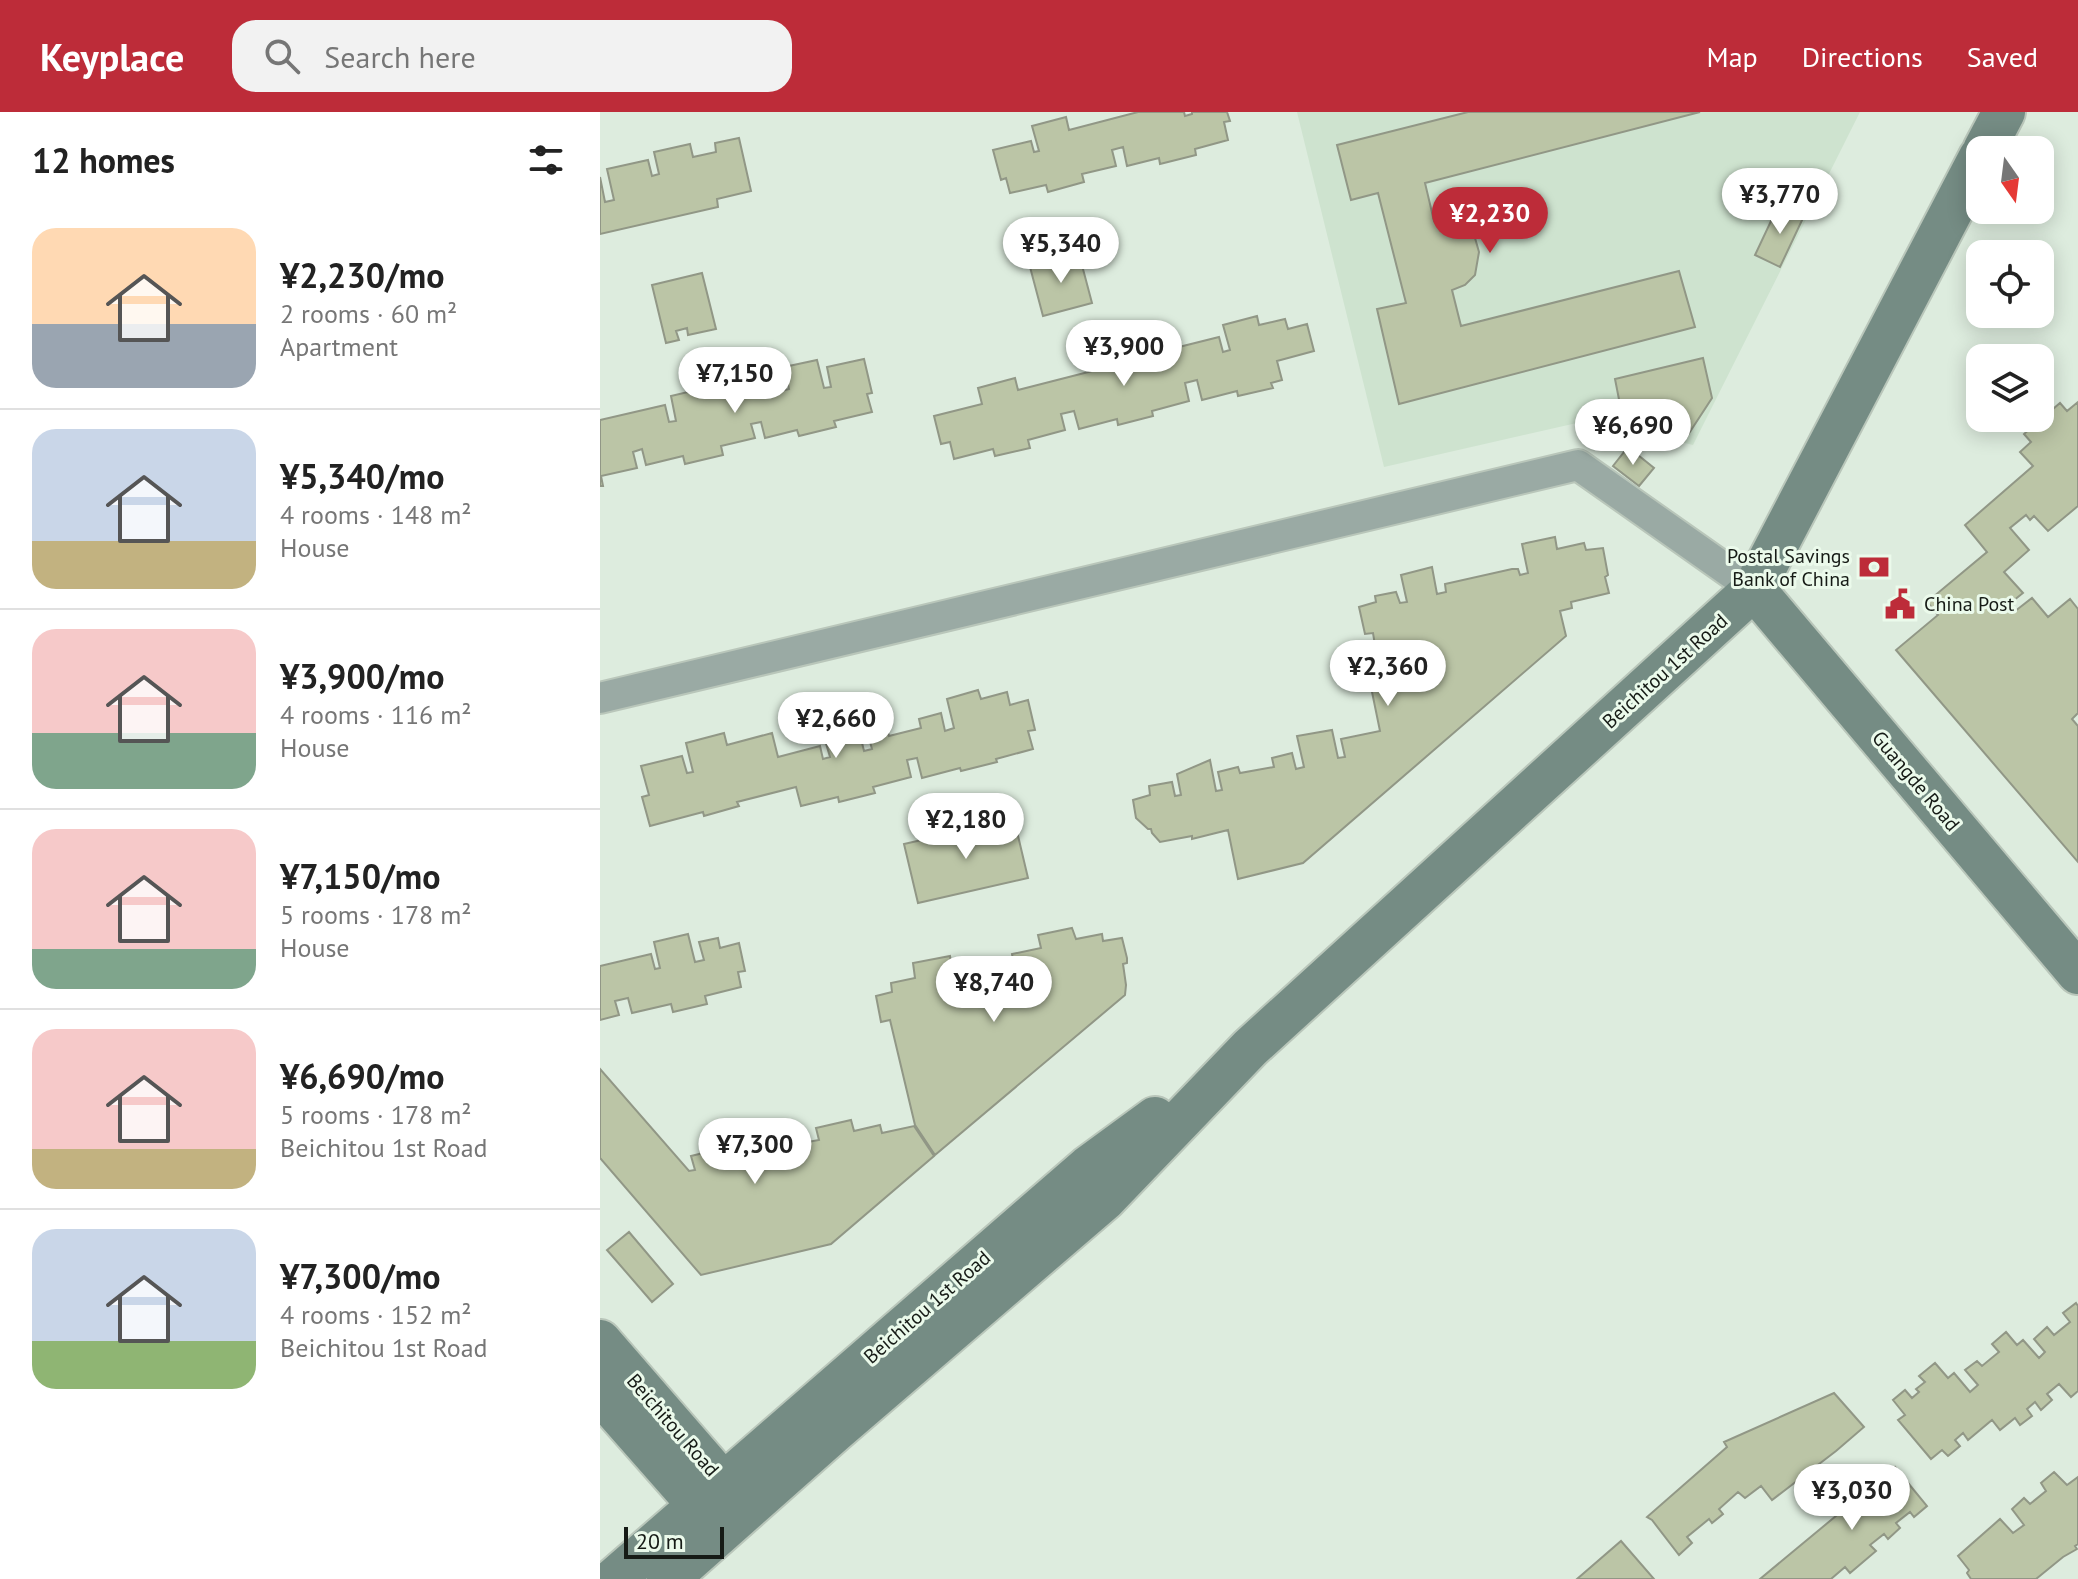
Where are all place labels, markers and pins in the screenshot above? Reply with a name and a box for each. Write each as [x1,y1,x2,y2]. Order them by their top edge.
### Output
pin: ¥3,770 [1715,168,1845,236]
pin: ¥2,230 [1425,187,1555,255]
pin: ¥5,340 [996,217,1126,285]
pin: ¥3,900 [1059,320,1189,388]
pin: ¥7,150 [670,347,800,415]
pin: ¥6,690 [1568,399,1698,467]
place label: Postal Savings Bank of China [1727,543,1850,592]
bank icon: Postal Savings Bank of China [1857,550,1891,584]
public building icon: China Post [1883,587,1917,621]
place label: China Post [1924,591,2015,617]
pin: ¥2,360 [1323,640,1453,708]
pin: ¥2,660 [771,692,901,760]
pin: ¥2,180 [901,793,1031,861]
pin: ¥8,740 [929,956,1059,1024]
pin: ¥7,300 [690,1118,820,1186]
pin: ¥3,030 [1787,1464,1917,1532]

